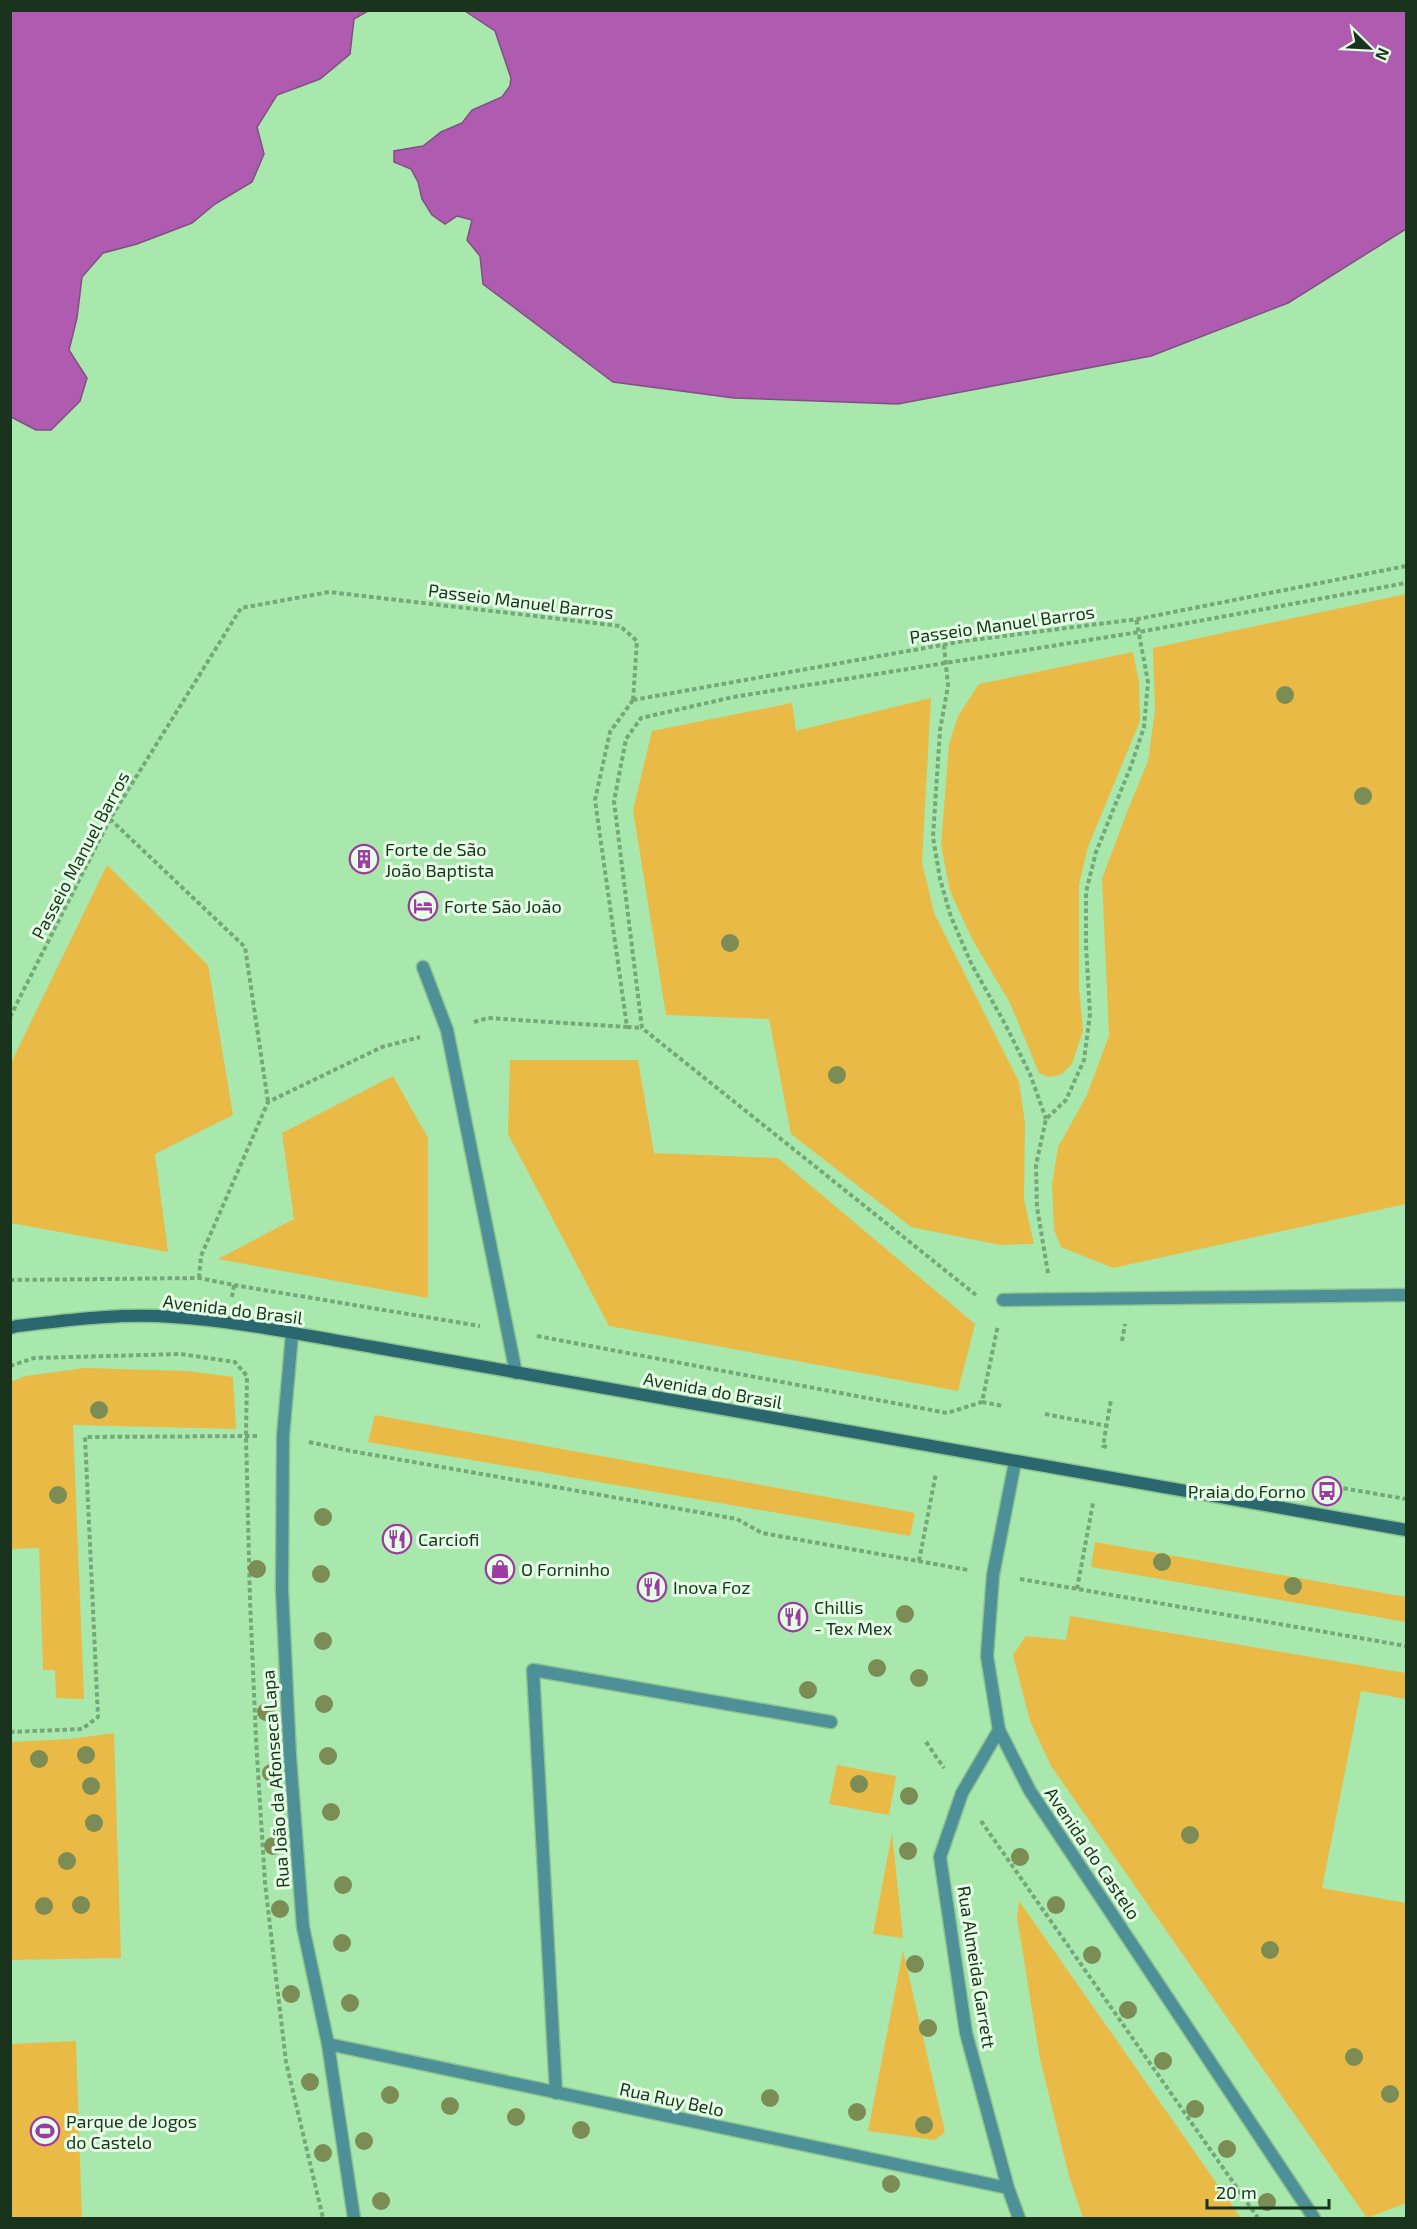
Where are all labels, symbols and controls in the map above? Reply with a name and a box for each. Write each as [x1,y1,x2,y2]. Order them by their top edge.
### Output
north arrow [1339,18,1399,78]
text: N [1372,45,1394,63]
street label: Passeio Manuel Barros [427,579,615,623]
street label: Passeio Manuel Barros [908,600,1096,648]
street label: Passeio Manuel Barros [26,767,134,943]
place label: Forte de São João Baptista [385,838,494,881]
building icon: Forte de São João Baptista [348,843,380,875]
hotel icon: Forte São João [407,890,439,922]
place label: Forte São João [444,895,562,917]
street label: Avenida do Brasil [162,1289,305,1329]
street label: Avenida do Brasil [642,1367,785,1413]
bus stop icon: Praia do Forno [1311,1475,1343,1507]
place label: Praia do Forno [1188,1480,1306,1502]
restaurant icon: Carciofi [381,1523,413,1555]
place label: Carciofi [418,1528,480,1550]
shop icon: O Forninho [484,1553,516,1585]
place label: O Forninho [521,1558,610,1580]
restaurant icon: Inova Foz [636,1571,668,1603]
place label: Inova Foz [673,1576,750,1598]
place label: Chillis - Tex Mex [814,1596,893,1639]
restaurant icon: Chillis - Tex Mex [777,1601,809,1633]
street label: Rua João da Afonseca Lapa [256,1669,294,1889]
street label: Avenida do Castelo [1041,1783,1145,1923]
street label: Rua Almeida Garrett [953,1884,1001,2050]
street label: Rua Ruy Belo [618,2077,726,2121]
place label: Parque de Jogos do Castelo [66,2110,197,2153]
sports icon: Parque de Jogos do Castelo [29,2115,61,2147]
scale bar [1207,2172,1328,2210]
text: 20 m [1216,2181,1257,2203]

